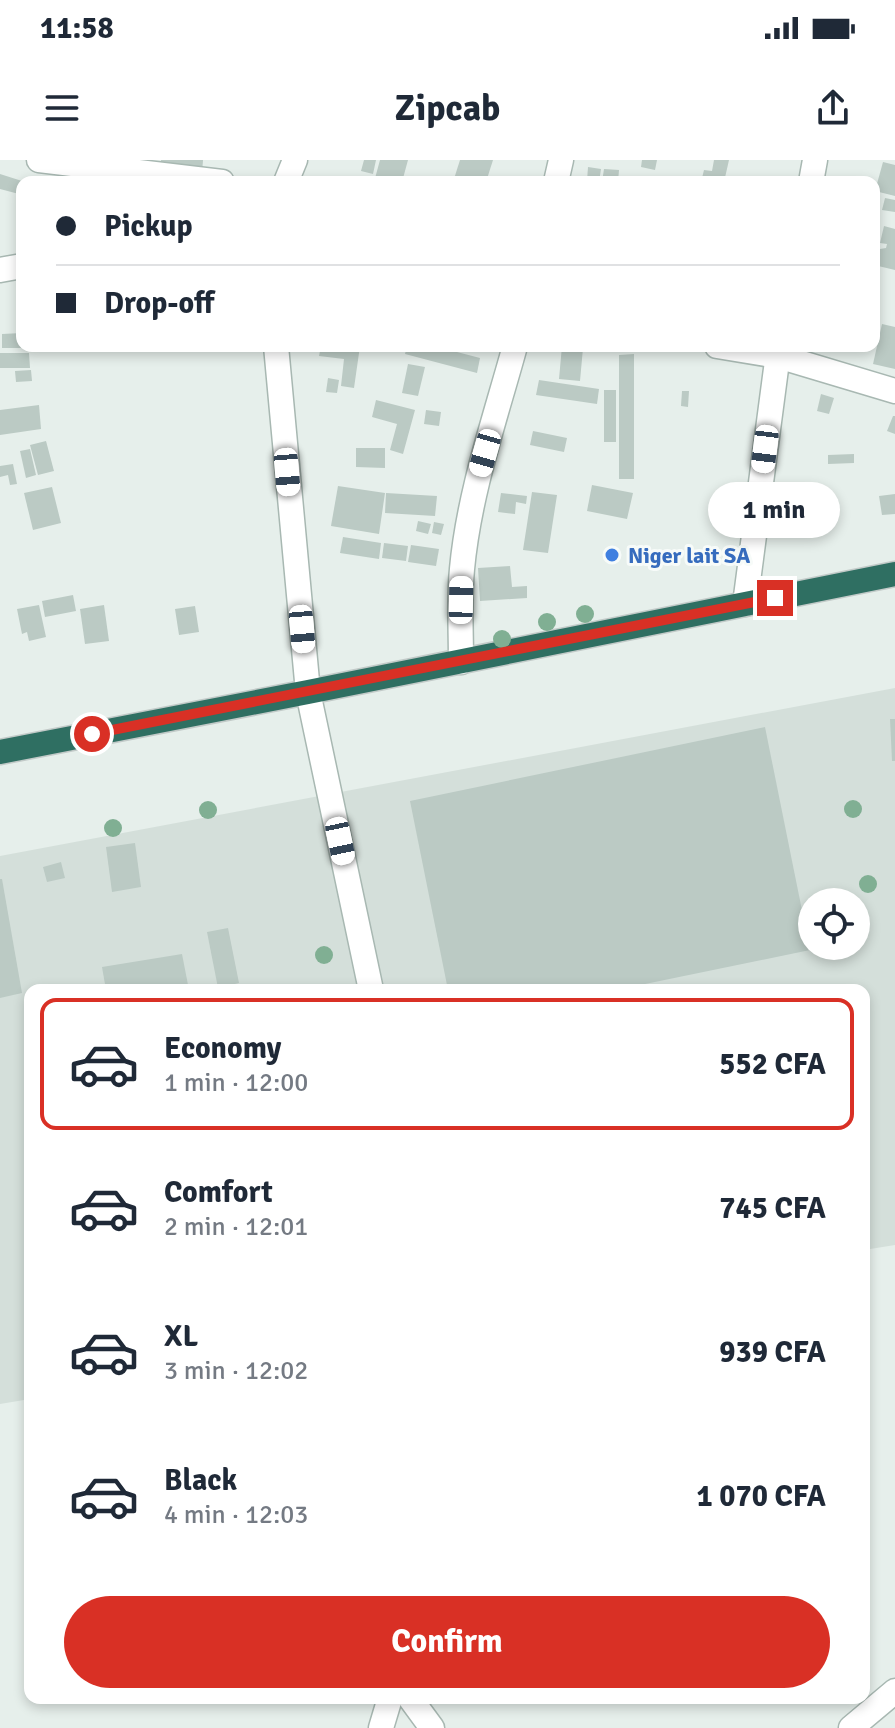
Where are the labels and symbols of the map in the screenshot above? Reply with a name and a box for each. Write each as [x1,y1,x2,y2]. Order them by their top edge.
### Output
car [750,424,780,474]
car [467,427,503,479]
car [273,447,301,497]
callout: 1 min [709,482,841,538]
place label: Niger lait SA [628,542,750,569]
marker: Niger lait SA [603,546,621,564]
car [449,576,473,624]
route end [757,580,793,616]
car [288,604,316,654]
route start [74,716,110,752]
car [323,815,357,867]

